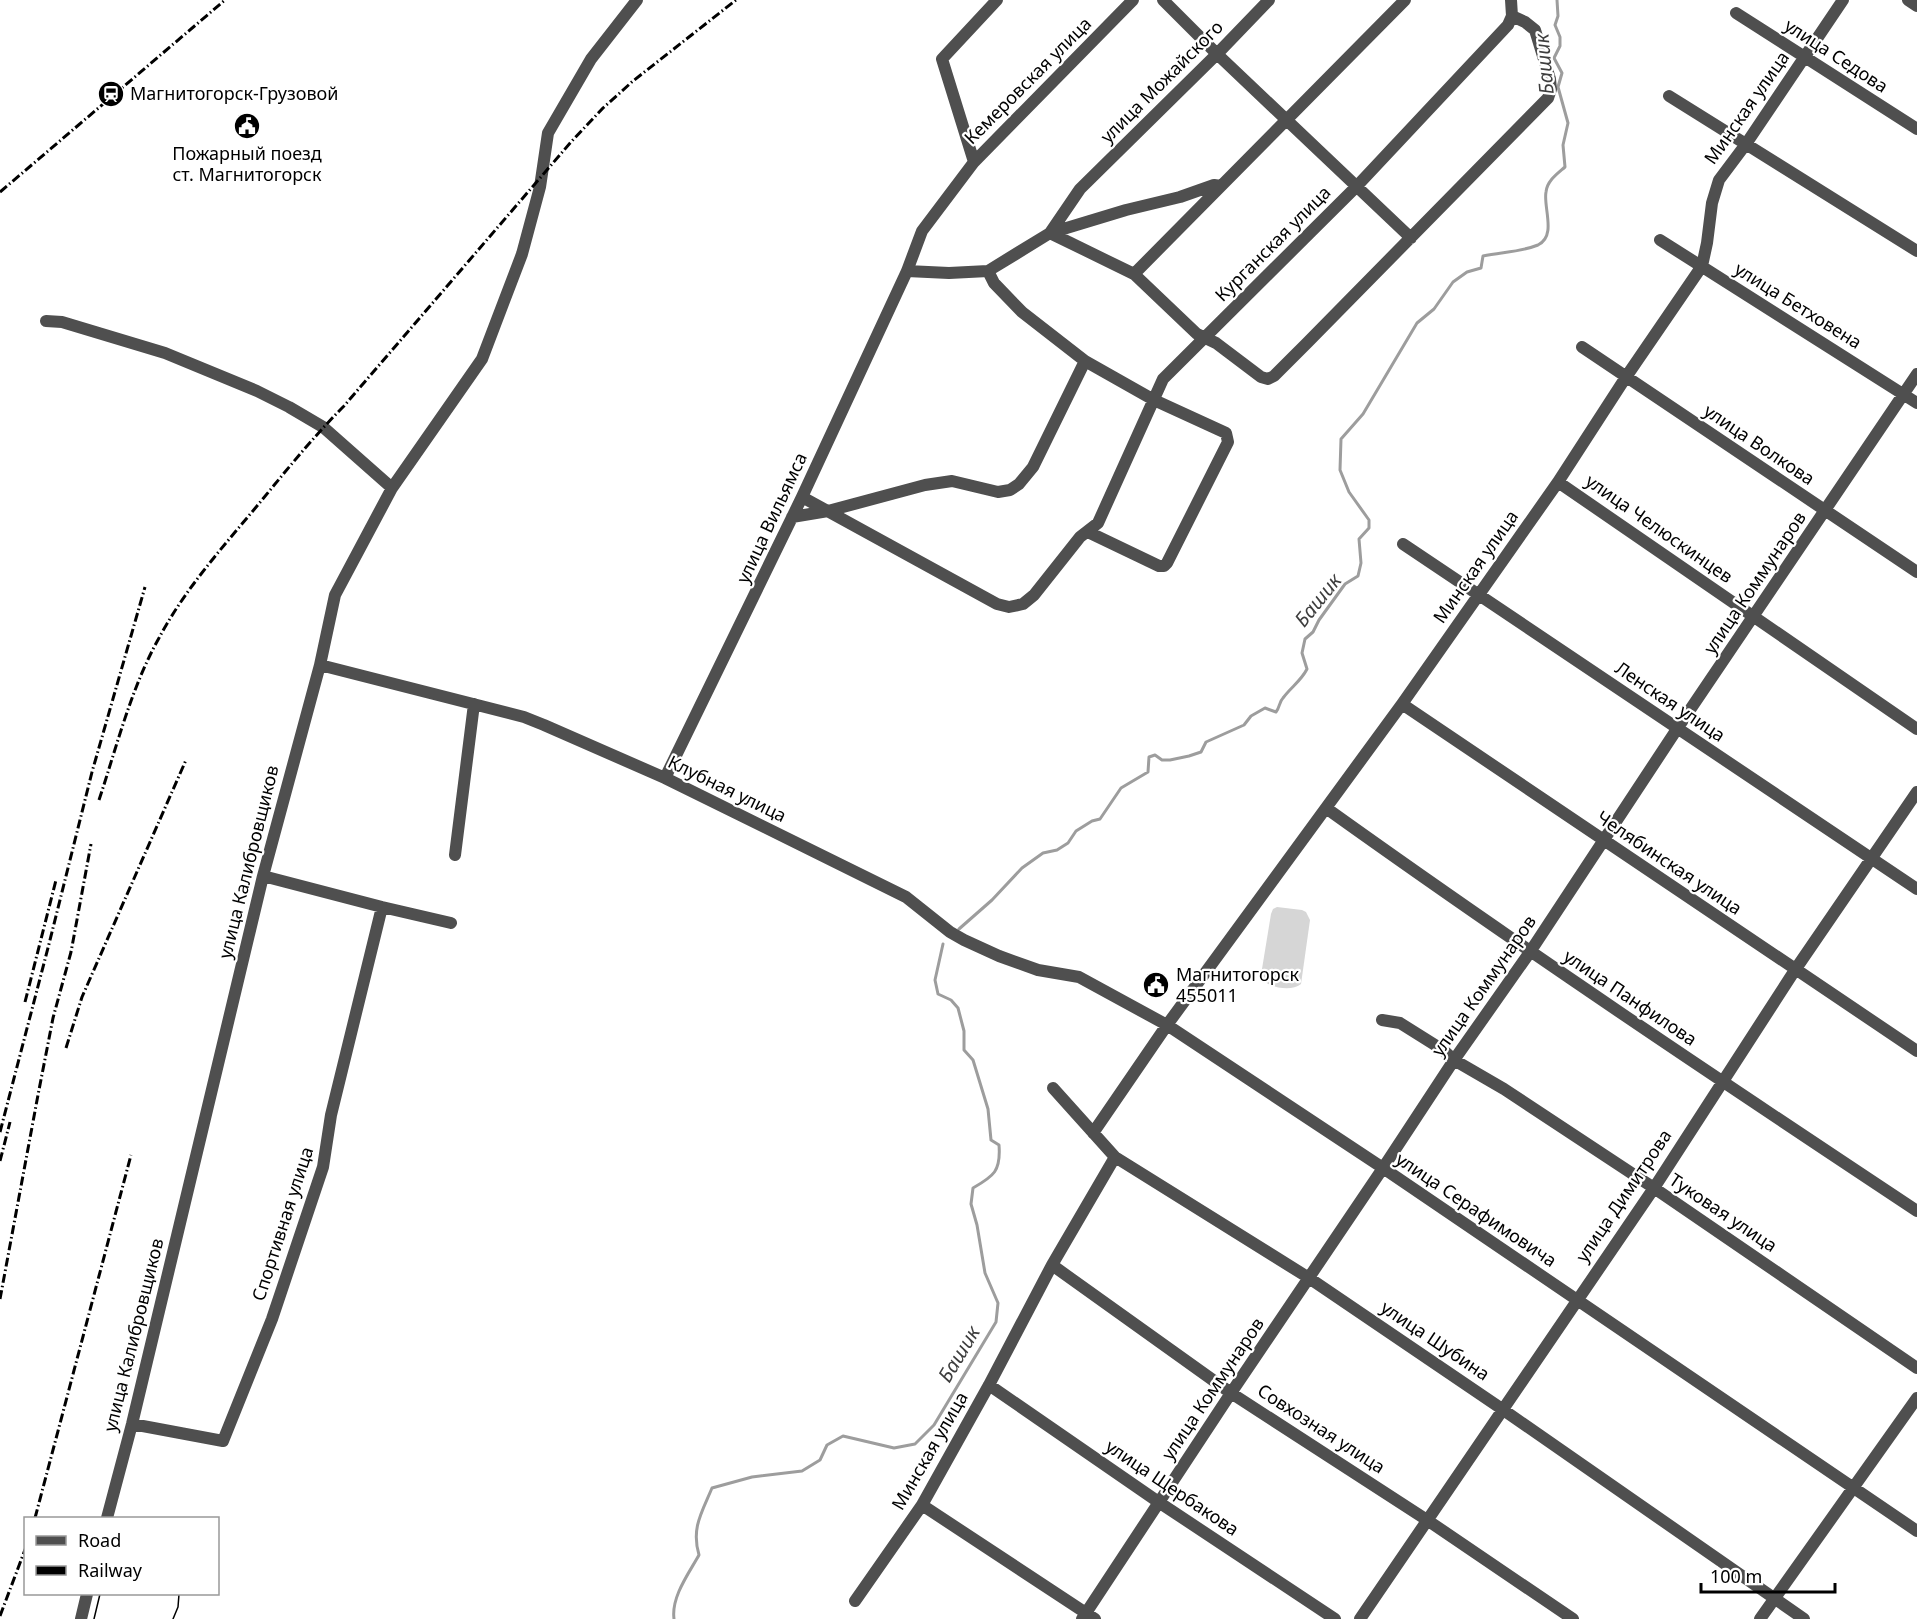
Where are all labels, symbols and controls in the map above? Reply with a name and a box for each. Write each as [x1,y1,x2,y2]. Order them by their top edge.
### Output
street label: Кемеровская улица [959,12,1096,149]
street label: улица Седова [1780,13,1893,98]
street label: улица Можайского [1095,15,1228,148]
water label: Башик [1527,31,1560,96]
street label: Минская улица [1698,46,1794,169]
station icon: Магнитогорск-Грузовой [96,79,126,109]
place label: Магнитогорск-Грузовой [130,81,338,105]
public building icon: Пожарный поезд ст. Магнитогорск [232,111,262,141]
place label: Пожарный поезд ст. Магнитогорск [172,141,322,186]
street label: Курганская улица [1209,180,1335,306]
street label: улица Бетховена [1730,256,1867,354]
street label: улица Волкова [1699,398,1820,490]
street label: улица Вильямса [730,448,812,587]
street label: улица Челюскинцев [1581,468,1738,588]
street label: Минская улица [1427,505,1523,628]
street label: улица Коммунаров [1698,507,1811,658]
water label: Башик [1288,567,1348,632]
street label: Ленская улица [1611,656,1730,747]
street label: Клубная улица [664,749,791,827]
street label: улица Калибровщиков [212,763,284,961]
street label: Челябинская улица [1592,805,1747,920]
street label: улица Коммунаров [1425,910,1541,1061]
street label: улица Панфилова [1559,944,1702,1051]
place label: Магнитогорск 455011 [1176,962,1300,1007]
public building icon: Магнитогорск 455011 [1141,970,1171,1000]
street label: улица Димитрова [1570,1124,1677,1266]
street label: Спортивная улица [246,1144,318,1304]
street label: улица Серафимовича [1392,1146,1562,1272]
street label: Туковая улица [1665,1167,1782,1257]
street label: улица Калибровщиков [97,1236,169,1434]
street label: улица Шубина [1376,1295,1495,1385]
street label: улица Коммунаров [1156,1313,1269,1464]
water label: Башик [931,1320,986,1387]
street label: Совхозная улица [1253,1378,1390,1478]
street label: Минская улица [886,1387,973,1514]
street label: улица Щербакова [1101,1434,1244,1541]
legend [24,1517,219,1595]
text: Road [78,1528,121,1552]
scale bar [1701,1556,1834,1594]
text: Railway [78,1558,143,1582]
text: 100 m [1710,1564,1762,1588]

